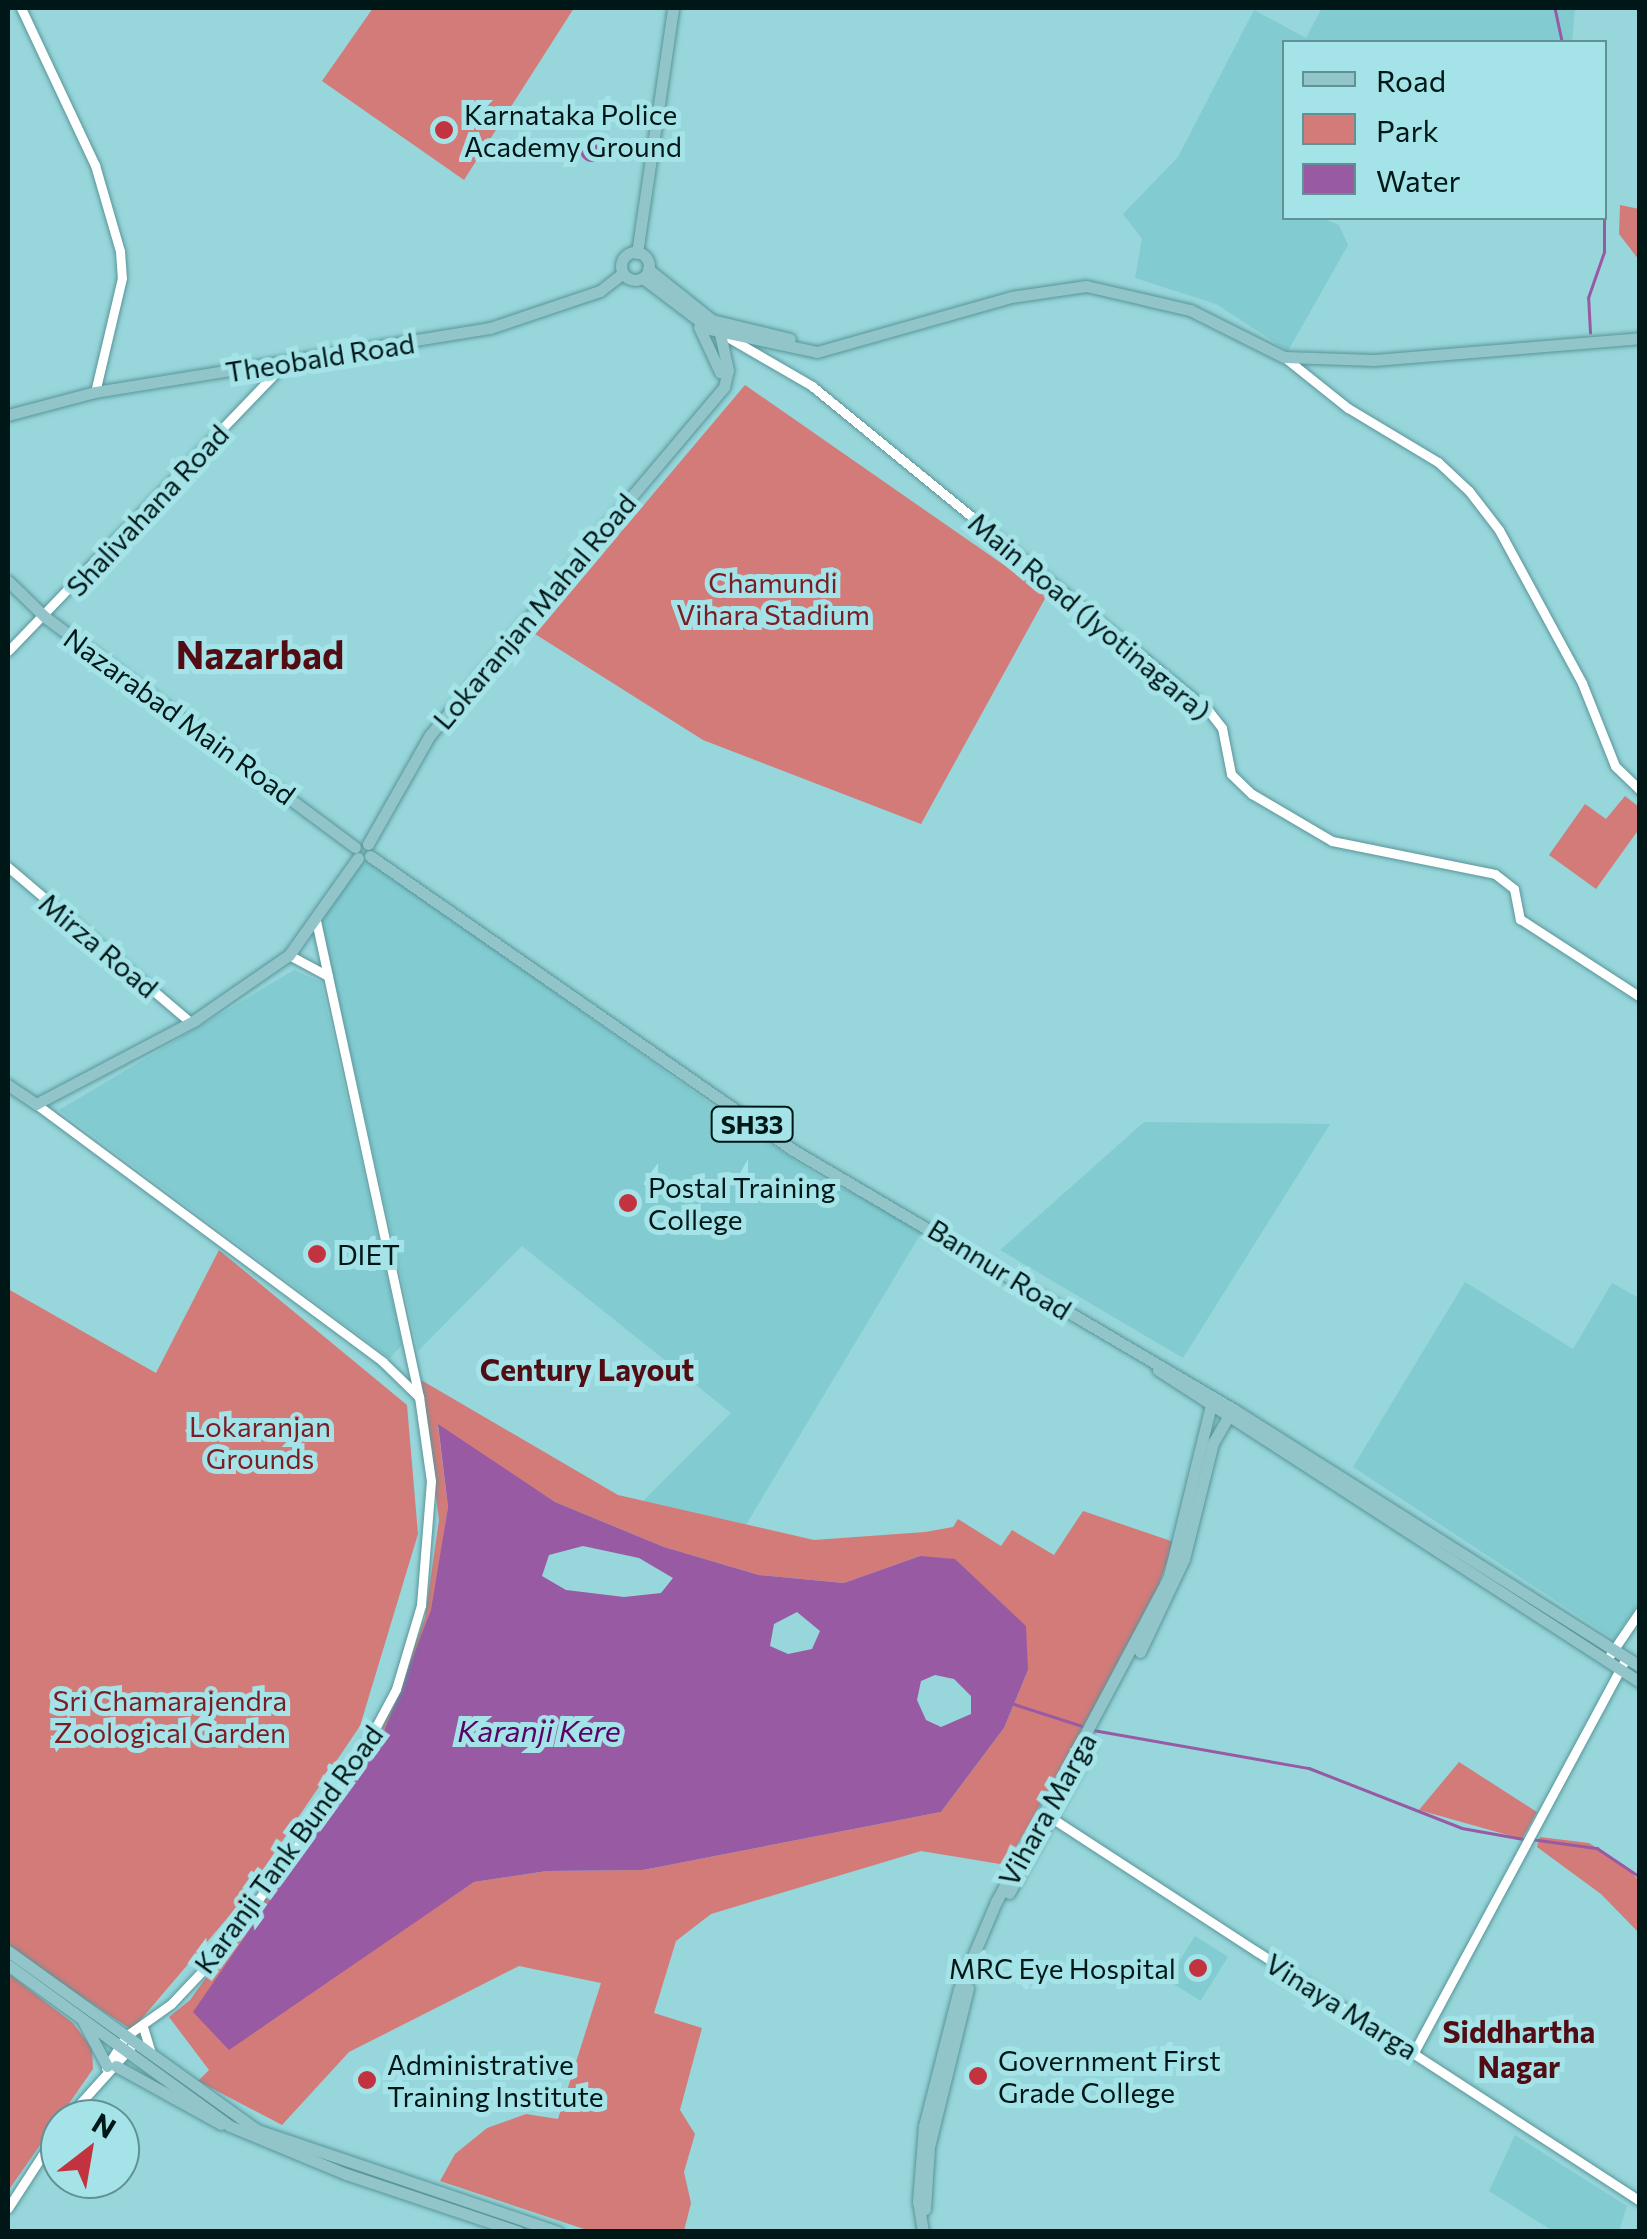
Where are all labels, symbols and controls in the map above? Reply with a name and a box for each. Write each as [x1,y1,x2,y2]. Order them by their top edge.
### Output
legend [1282,40,1607,220]
text: Road [1376,61,1446,98]
place label: Karnataka Police Academy Ground [464,97,682,163]
text: Park [1376,111,1439,148]
marker: Karnataka Police Academy Ground [433,119,455,141]
text: Water [1376,161,1461,198]
street label: Theobald Road [223,325,417,389]
street label: Shalivahana Road [59,417,235,603]
street label: Lokaranjan Mahal Road [426,486,642,736]
street label: Main Road (Jyotinagara) [962,505,1218,727]
park label: Chamundi Vihara Stadium [676,565,870,631]
street label: Nazarabad Main Road [58,621,302,811]
district label: Nazarbad [176,631,344,677]
street label: Mirza Road [33,886,165,1004]
road number: SH33 [710,1104,794,1144]
place label: Postal Training College [648,1170,836,1236]
marker: Postal Training College [617,1192,639,1214]
street label: Bannur Road [922,1212,1078,1326]
place label: DIET [337,1237,400,1271]
marker: DIET [306,1243,328,1265]
district label: Century Layout [480,1351,694,1387]
park label: Lokaranjan Grounds [189,1409,331,1475]
park label: Sri Chamarajendra Zoological Garden [53,1683,287,1749]
water label: Karanji Kere [457,1712,621,1748]
street label: Karanji Tank Bund Road [187,1719,389,1979]
street label: Vihara Marga [991,1727,1103,1891]
street label: Vinaya Marga [1260,1946,1424,2066]
place label: MRC Eye Hospital [949,1951,1176,1985]
marker: MRC Eye Hospital [1185,1955,1211,1981]
district label: Siddhartha Nagar [1443,2013,1595,2084]
place label: Government First Grade College [998,2043,1221,2109]
place label: Administrative Training Institute [387,2047,604,2113]
marker: Government First Grade College [967,2065,989,2087]
marker: Administrative Training Institute [356,2069,378,2091]
north arrow [40,2099,140,2199]
text: N [87,2105,122,2145]

